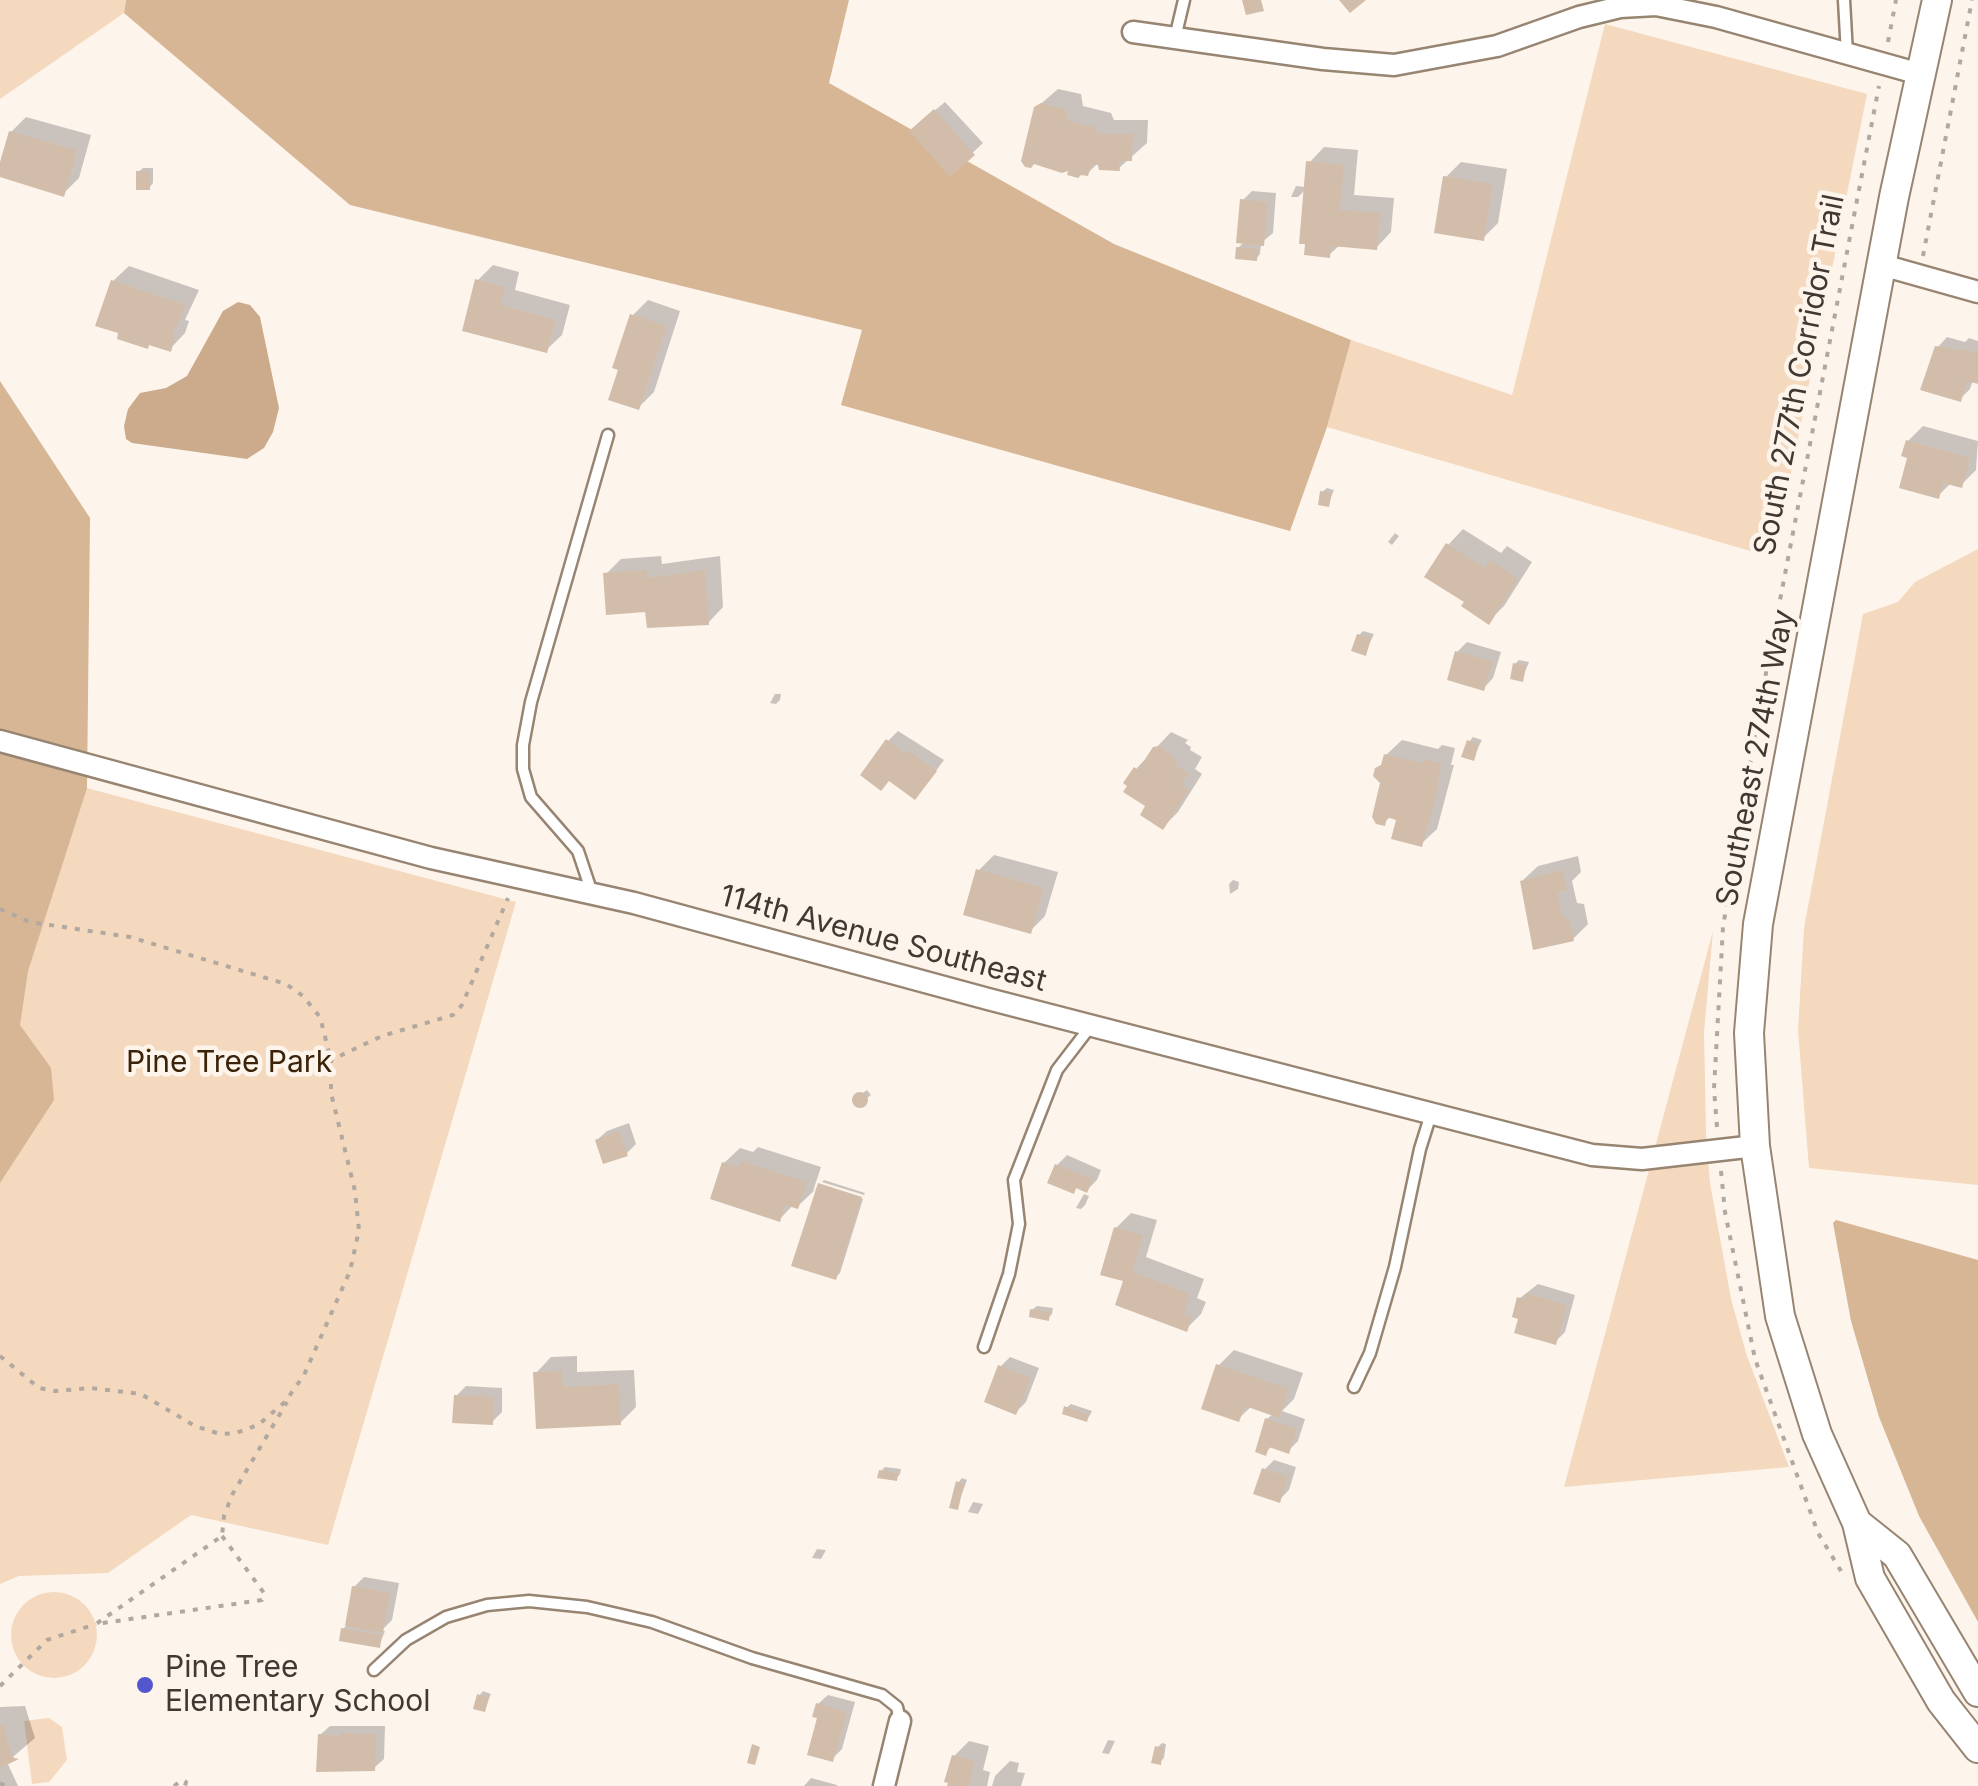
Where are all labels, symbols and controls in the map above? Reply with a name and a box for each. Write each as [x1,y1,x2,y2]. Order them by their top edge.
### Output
street label: South 277th Corridor Trail [1747,191,1853,559]
street label: Southeast 274th Way [1710,607,1802,909]
street label: 114th Avenue Southeast [716,878,1050,1000]
park label: Pine Tree Park [126,1045,332,1081]
place label: Pine Tree Elementary School [165,1650,431,1720]
marker: Pine Tree Elementary School [134,1674,156,1696]

